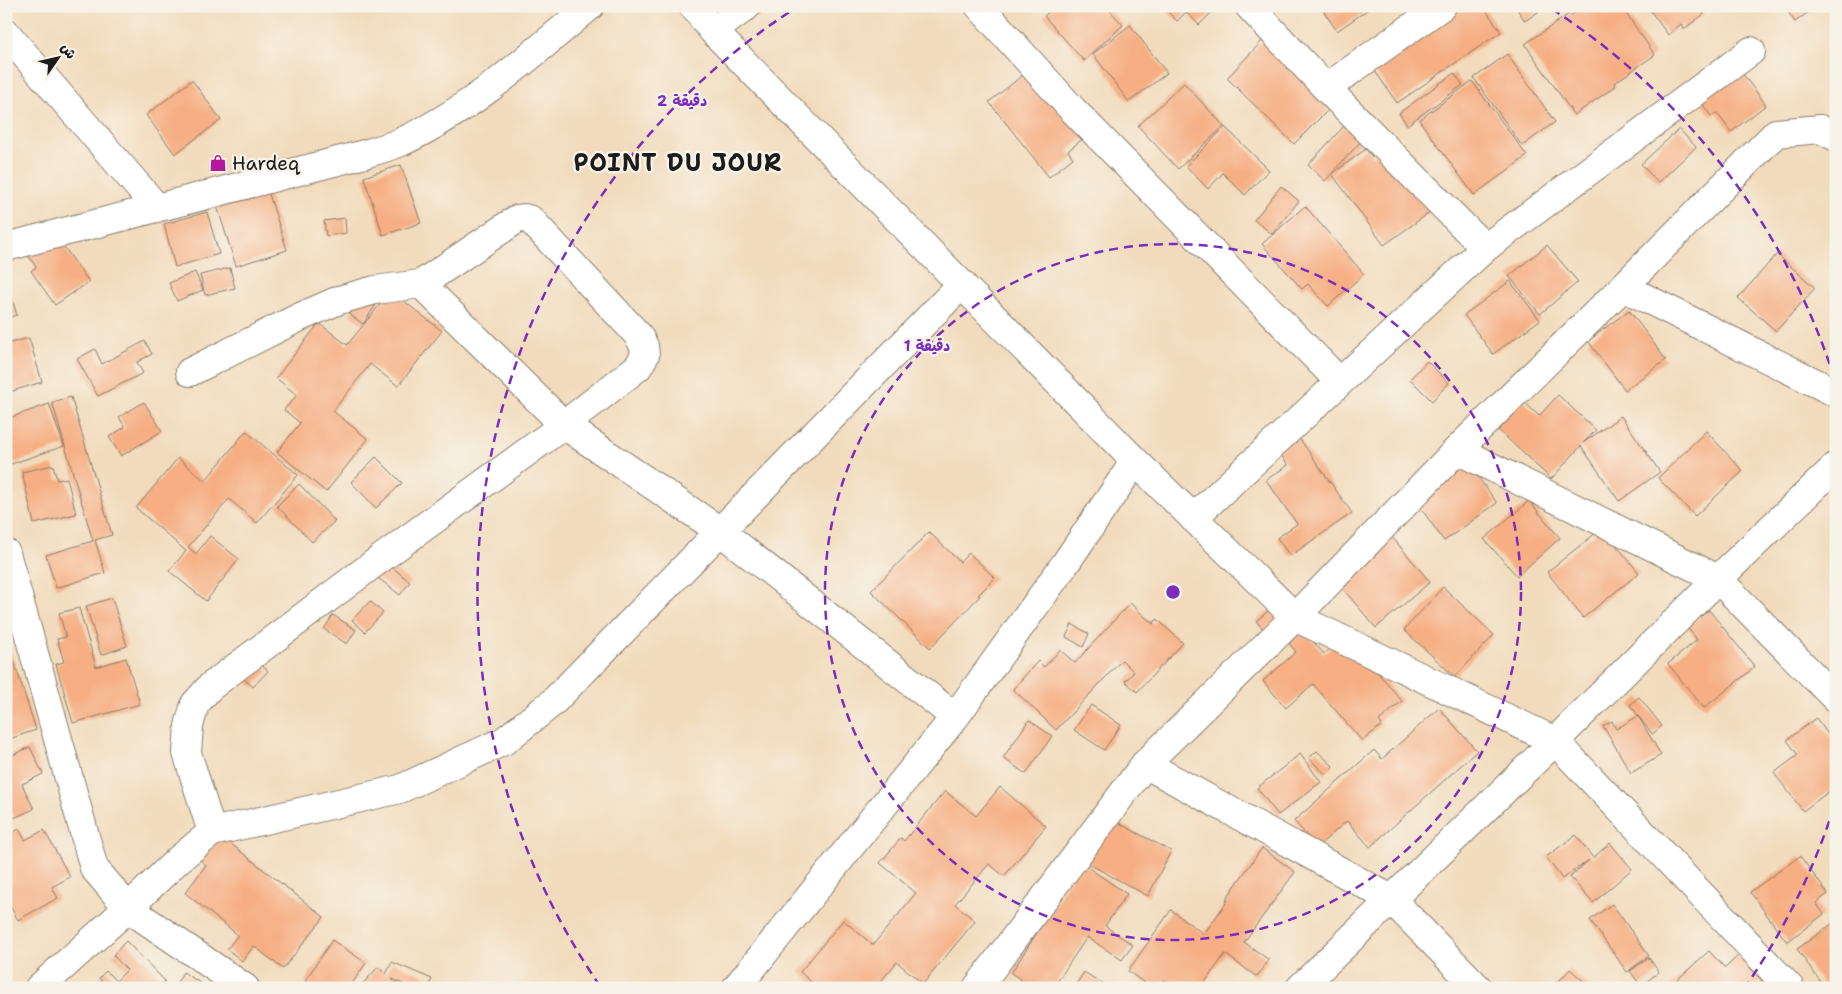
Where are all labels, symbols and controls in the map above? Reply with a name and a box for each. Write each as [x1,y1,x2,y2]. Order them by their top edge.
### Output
north arrow [32,32,82,82]
text: ش [57,39,81,62]
text: 2 دقيقة [657,91,707,111]
district label: POINT DU JOUR [574,147,782,179]
place label: Hardeq [232,151,301,176]
shop icon: Hardeq [208,153,228,173]
text: 1 دقيقة [904,336,950,356]
centre of rings [1164,583,1182,601]

